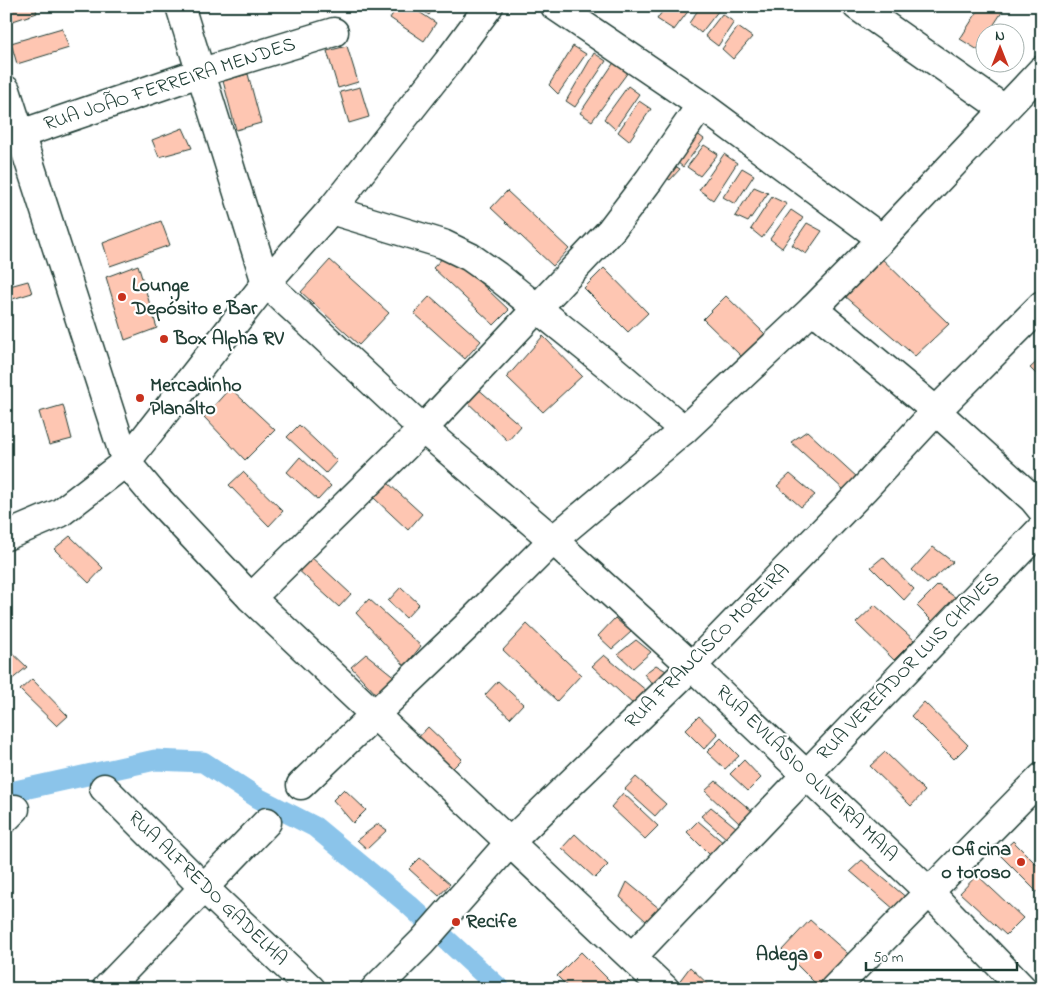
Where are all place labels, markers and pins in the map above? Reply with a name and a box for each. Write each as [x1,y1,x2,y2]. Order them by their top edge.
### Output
place label: Lounge Depósito e Bar [131,272,258,324]
marker: Lounge Depósito e Bar [116,291,128,303]
place label: Box Alpha RV [173,325,284,354]
marker: Box Alpha RV [158,333,170,345]
place label: Mercadinho Planalto [150,372,242,424]
marker: Mercadinho Planalto [134,392,146,404]
place label: Oficina o toroso [941,836,1011,888]
marker: Oficina o toroso [1015,856,1027,868]
place label: Recife [466,908,518,937]
marker: Recife [450,916,462,928]
place label: Adega [756,941,808,971]
marker: Adega [812,949,824,961]

